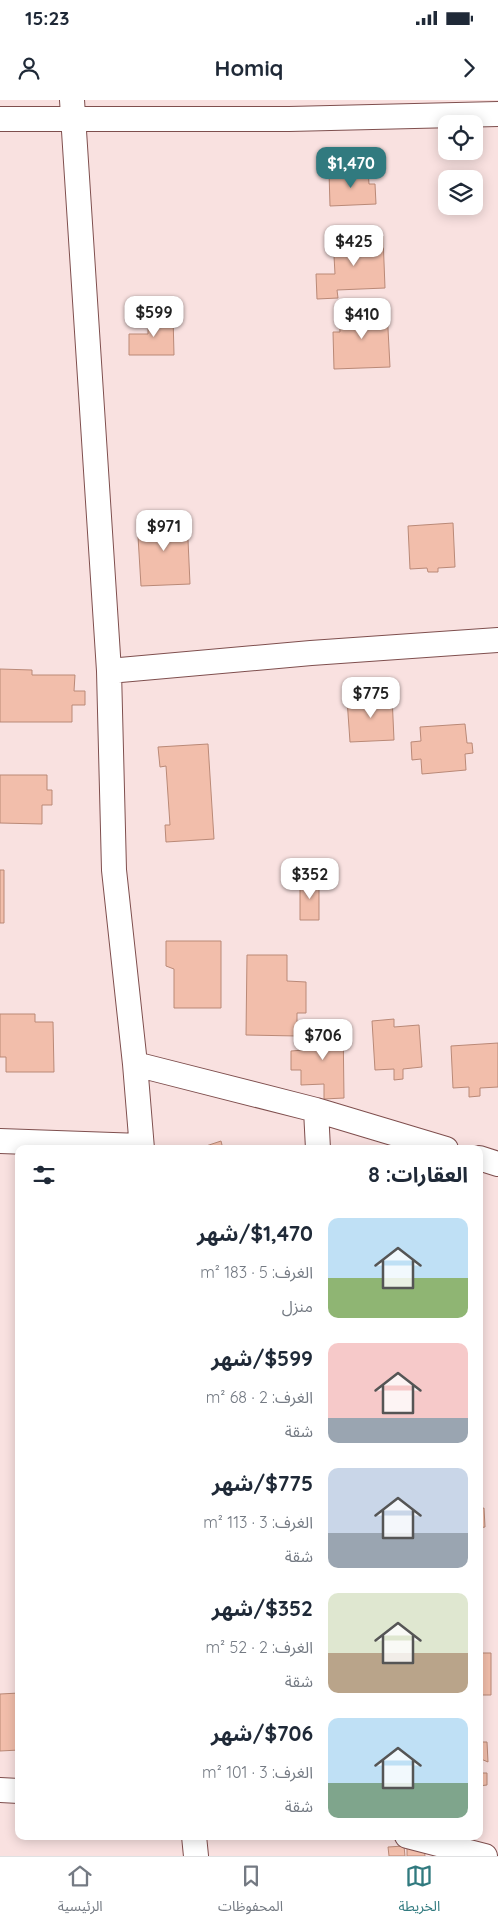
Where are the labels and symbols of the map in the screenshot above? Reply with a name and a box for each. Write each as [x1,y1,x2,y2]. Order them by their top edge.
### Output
pin: $1,470 [310,146,392,189]
pin: $425 [324,224,384,267]
pin: $599 [124,296,184,338]
pin: $410 [332,298,392,340]
pin: $971 [134,510,194,552]
pin: $775 [341,676,401,719]
pin: $352 [280,858,340,900]
pin: $706 [293,1018,353,1061]

